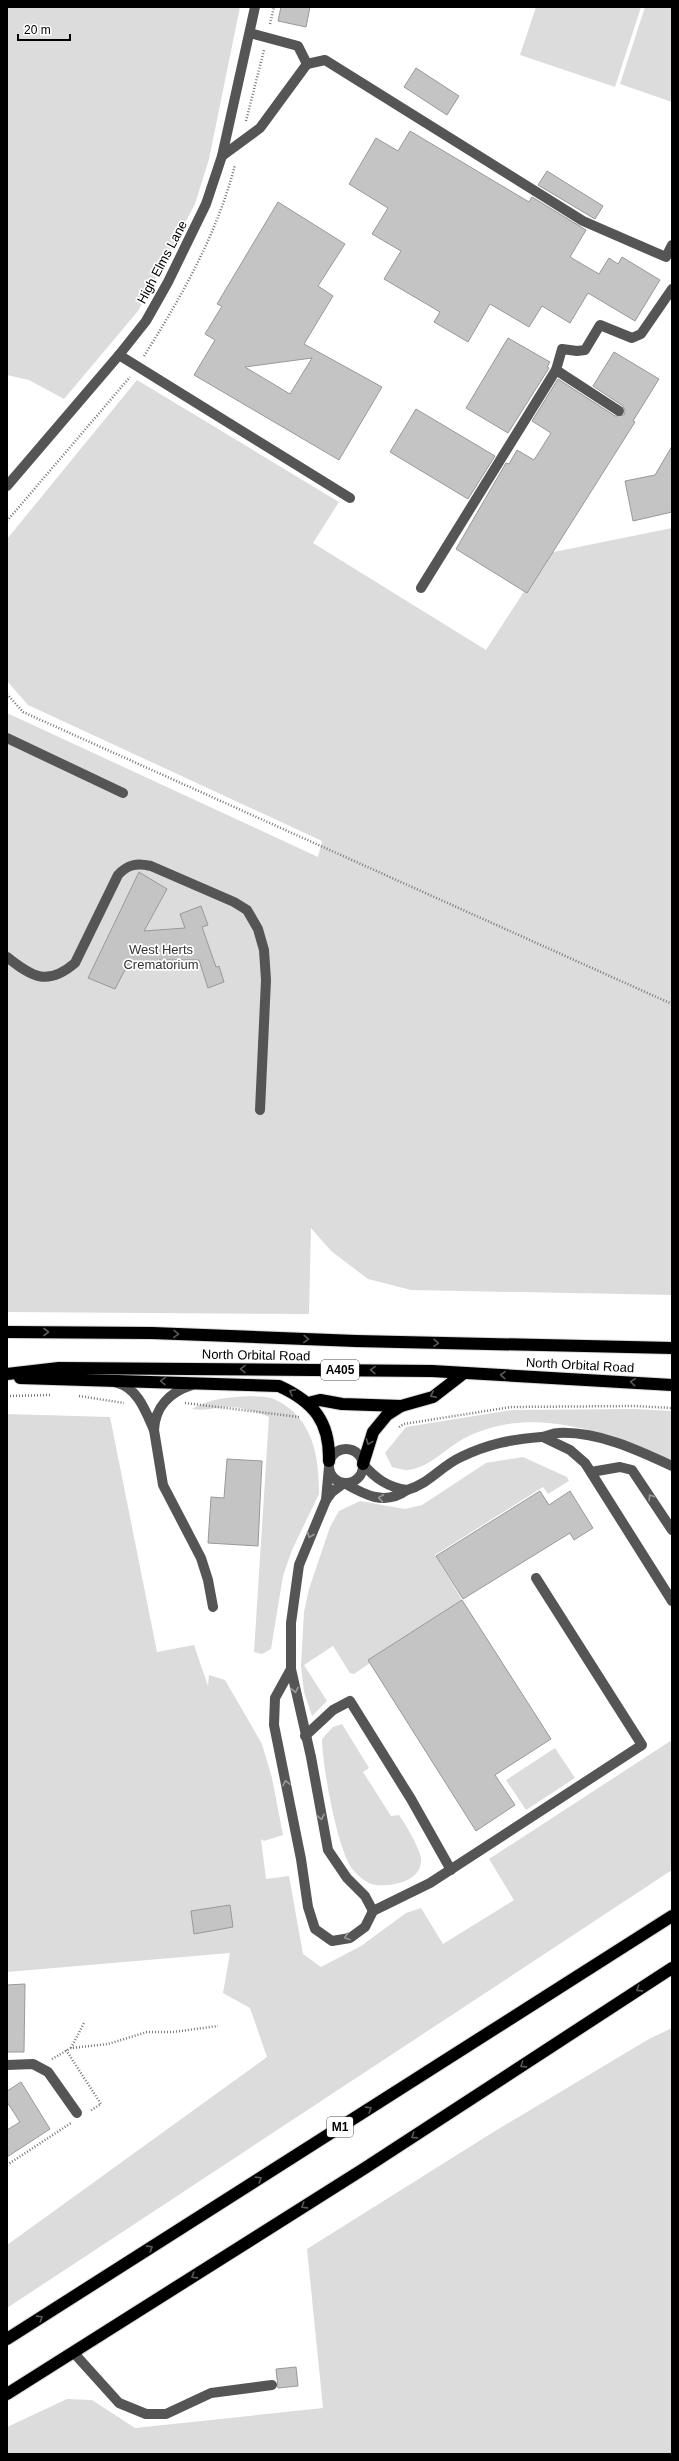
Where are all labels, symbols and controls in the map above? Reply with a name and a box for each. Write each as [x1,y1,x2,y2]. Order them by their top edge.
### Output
scale bar [18,16,70,42]
text: 20 m [24,23,51,37]
street label: High Elms Lane [134,218,190,306]
park label: West Herts Crematorium [123,942,199,972]
one-way arrow [43,1328,49,1336]
one-way arrow [173,1330,179,1338]
one-way arrow [303,1335,309,1344]
one-way arrow [433,1339,439,1347]
street label: North Orbital Road [202,1347,310,1363]
street label: North Orbital Road [525,1355,635,1375]
road number: A405 [321,1360,359,1380]
one-way arrow [240,1365,246,1373]
one-way arrow [370,1366,376,1374]
one-way arrow [500,1370,506,1379]
one-way arrow [160,1377,166,1386]
one-way arrow [630,1378,636,1387]
one-way arrow [289,1390,296,1397]
one-way arrow [430,1390,437,1398]
one-way arrow [366,1438,374,1445]
one-way arrow [378,1494,384,1503]
one-way arrow [648,1494,656,1501]
one-way arrow [307,1532,315,1539]
one-way arrow [290,1687,298,1693]
one-way arrow [282,1780,290,1786]
one-way arrow [316,1814,325,1820]
one-way arrow [344,1932,351,1941]
one-way arrow [636,1984,643,1992]
one-way arrow [520,2060,527,2067]
one-way arrow [365,2106,372,2113]
road number: M1 [327,2117,353,2137]
one-way arrow [411,2131,418,2138]
one-way arrow [255,2176,262,2183]
one-way arrow [301,2202,308,2209]
one-way arrow [145,2246,152,2253]
one-way arrow [191,2271,198,2278]
one-way arrow [36,2315,43,2323]

